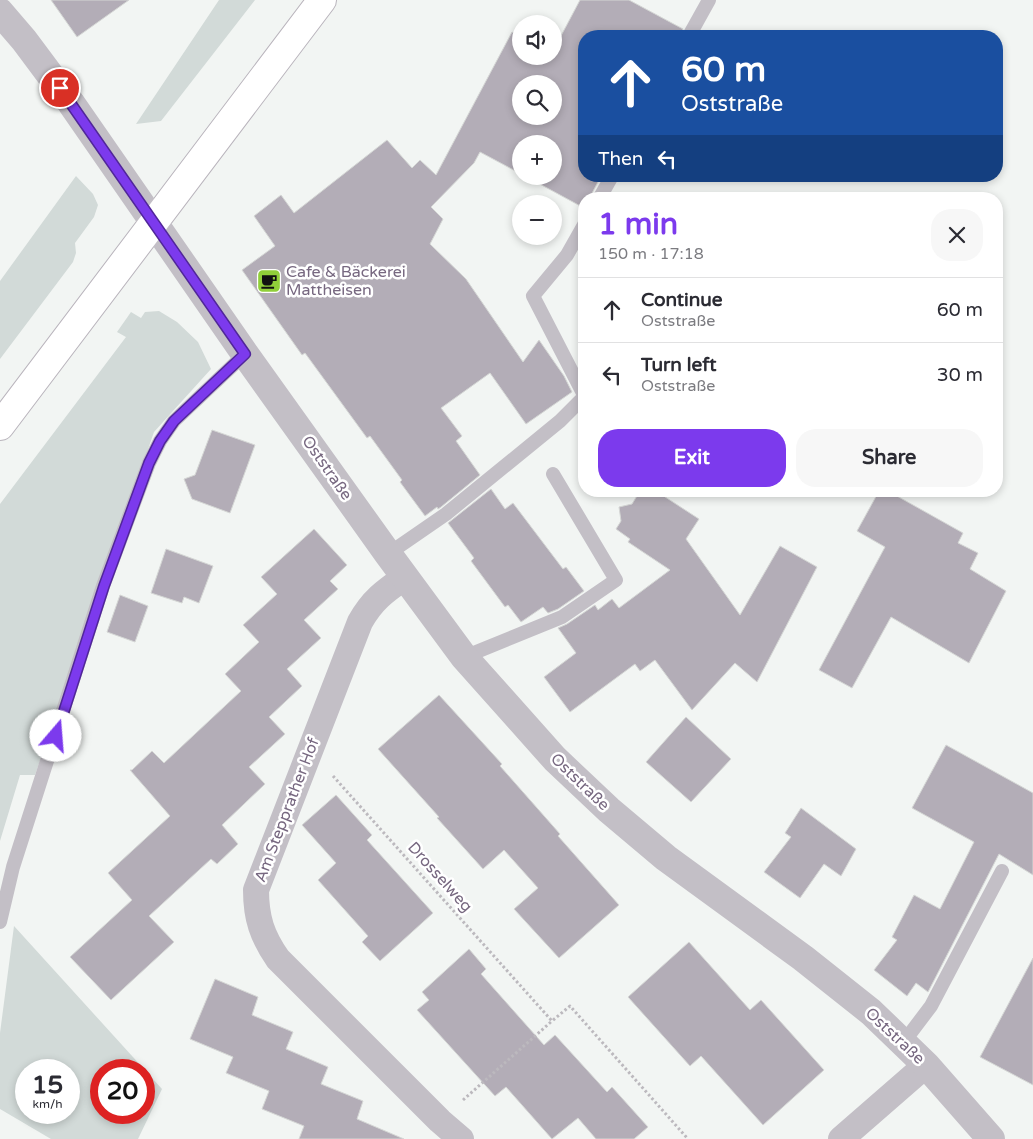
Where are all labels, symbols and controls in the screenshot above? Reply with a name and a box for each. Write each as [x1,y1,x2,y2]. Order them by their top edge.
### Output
map controls [512,15,562,245]
button: sound [512,15,562,65]
text: 60 m [681,49,766,91]
icon: ahead [598,50,663,115]
pin [39,67,81,109]
icon: arrive [46,74,74,102]
button: search [512,75,562,125]
text: Oststraße [681,91,783,117]
button: + [512,135,562,185]
icon: left [653,145,681,173]
text: Then [598,148,643,170]
button: − [512,195,562,245]
text: 1 min [598,206,678,243]
button: close [931,209,983,261]
text: 150 m · 17:18 [598,244,704,264]
place label: Cafe & Bäckerei Mattheisen [286,262,406,300]
cafe icon: Cafe & Bäckerei Mattheisen [256,268,282,294]
text: Continue [641,289,723,311]
icon: ahead [598,296,626,324]
text: 60 m [937,299,983,321]
text: Oststraße [641,311,715,331]
text: Turn left [641,354,717,376]
icon: left [598,361,626,389]
text: 30 m [937,364,983,386]
text: Oststraße [641,376,715,396]
button: Exit [598,429,786,487]
button: Share [796,429,983,487]
street label: Oststraße [298,432,356,504]
position arrow [29,709,81,761]
street label: Am Stepprather Hof [250,734,324,885]
street label: Oststraße [546,749,614,815]
street label: Drosselweg [403,838,477,916]
street label: Oststraße [861,1003,929,1069]
speed limit sign: 20 [90,1059,155,1124]
text: 15 [32,1070,63,1100]
text: km/h [32,1097,63,1111]

